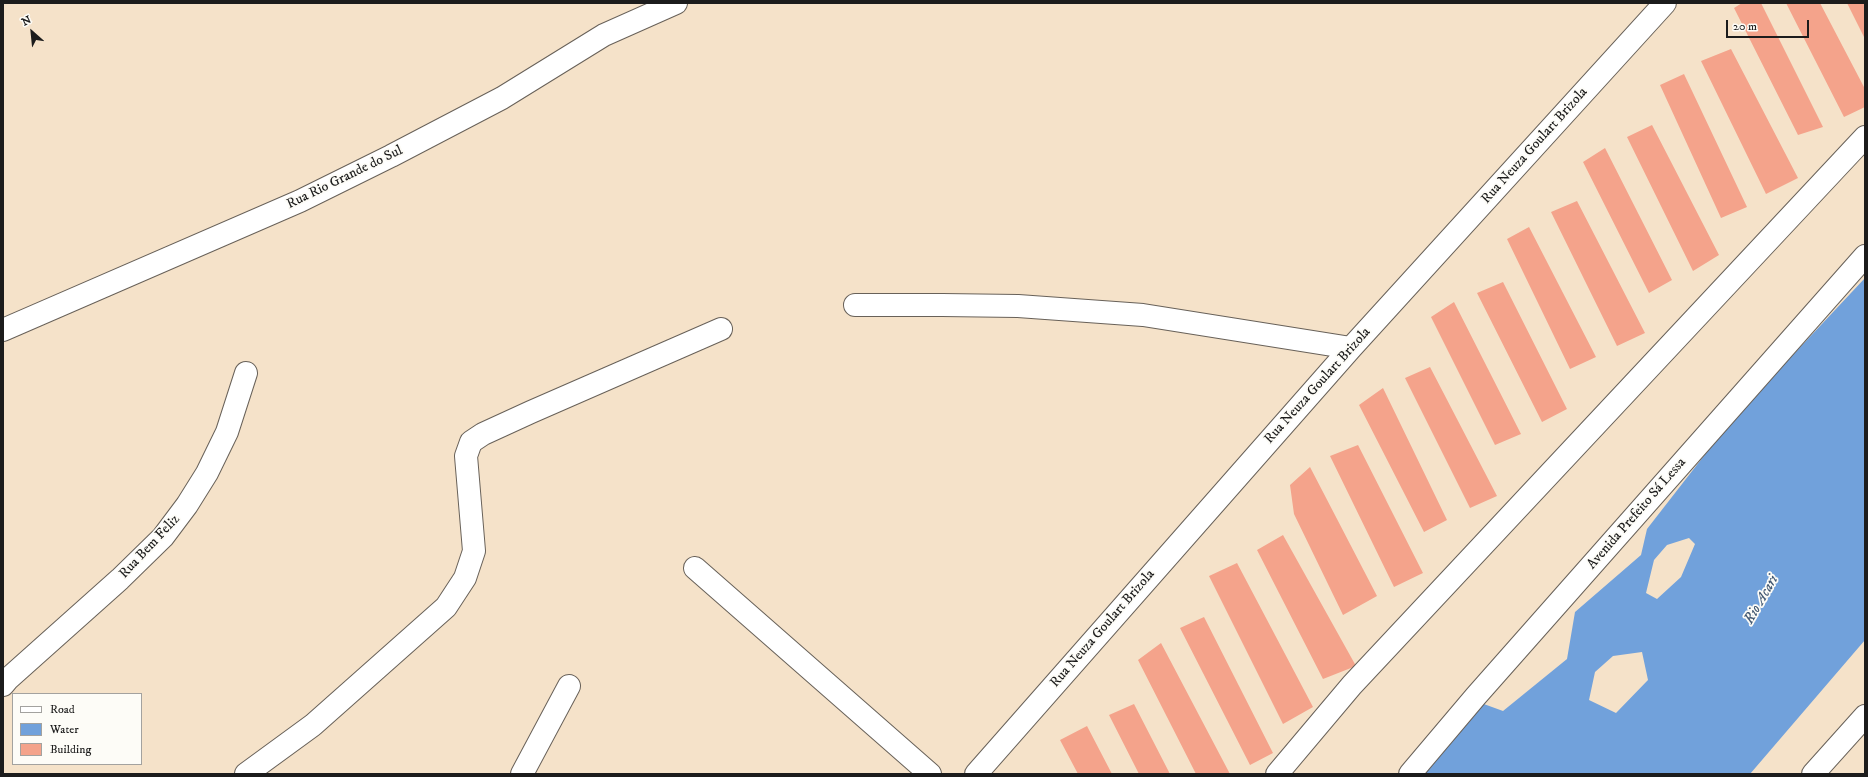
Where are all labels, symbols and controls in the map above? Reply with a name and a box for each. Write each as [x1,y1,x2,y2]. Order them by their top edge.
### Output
north arrow [12,12,52,52]
scale bar [1728,12,1811,38]
text: N [19,13,34,30]
text: 20 m [1733,19,1757,34]
street label: Rua Neuza Goulart Brizola [1478,84,1592,208]
street label: Rua Rio Grande do Sul [284,143,406,213]
street label: Rua Neuza Goulart Brizola [1261,324,1375,448]
street label: Avenida Prefeito Sá Lessa [1584,455,1690,573]
street label: Rua Bem Feliz [116,512,184,582]
street label: Rua Neuza Goulart Brizola [1047,567,1159,691]
water label: Rio Acari [1741,572,1783,628]
legend [12,693,142,765]
text: Road [50,702,75,717]
text: Water [50,722,79,737]
text: Building [50,742,91,757]

